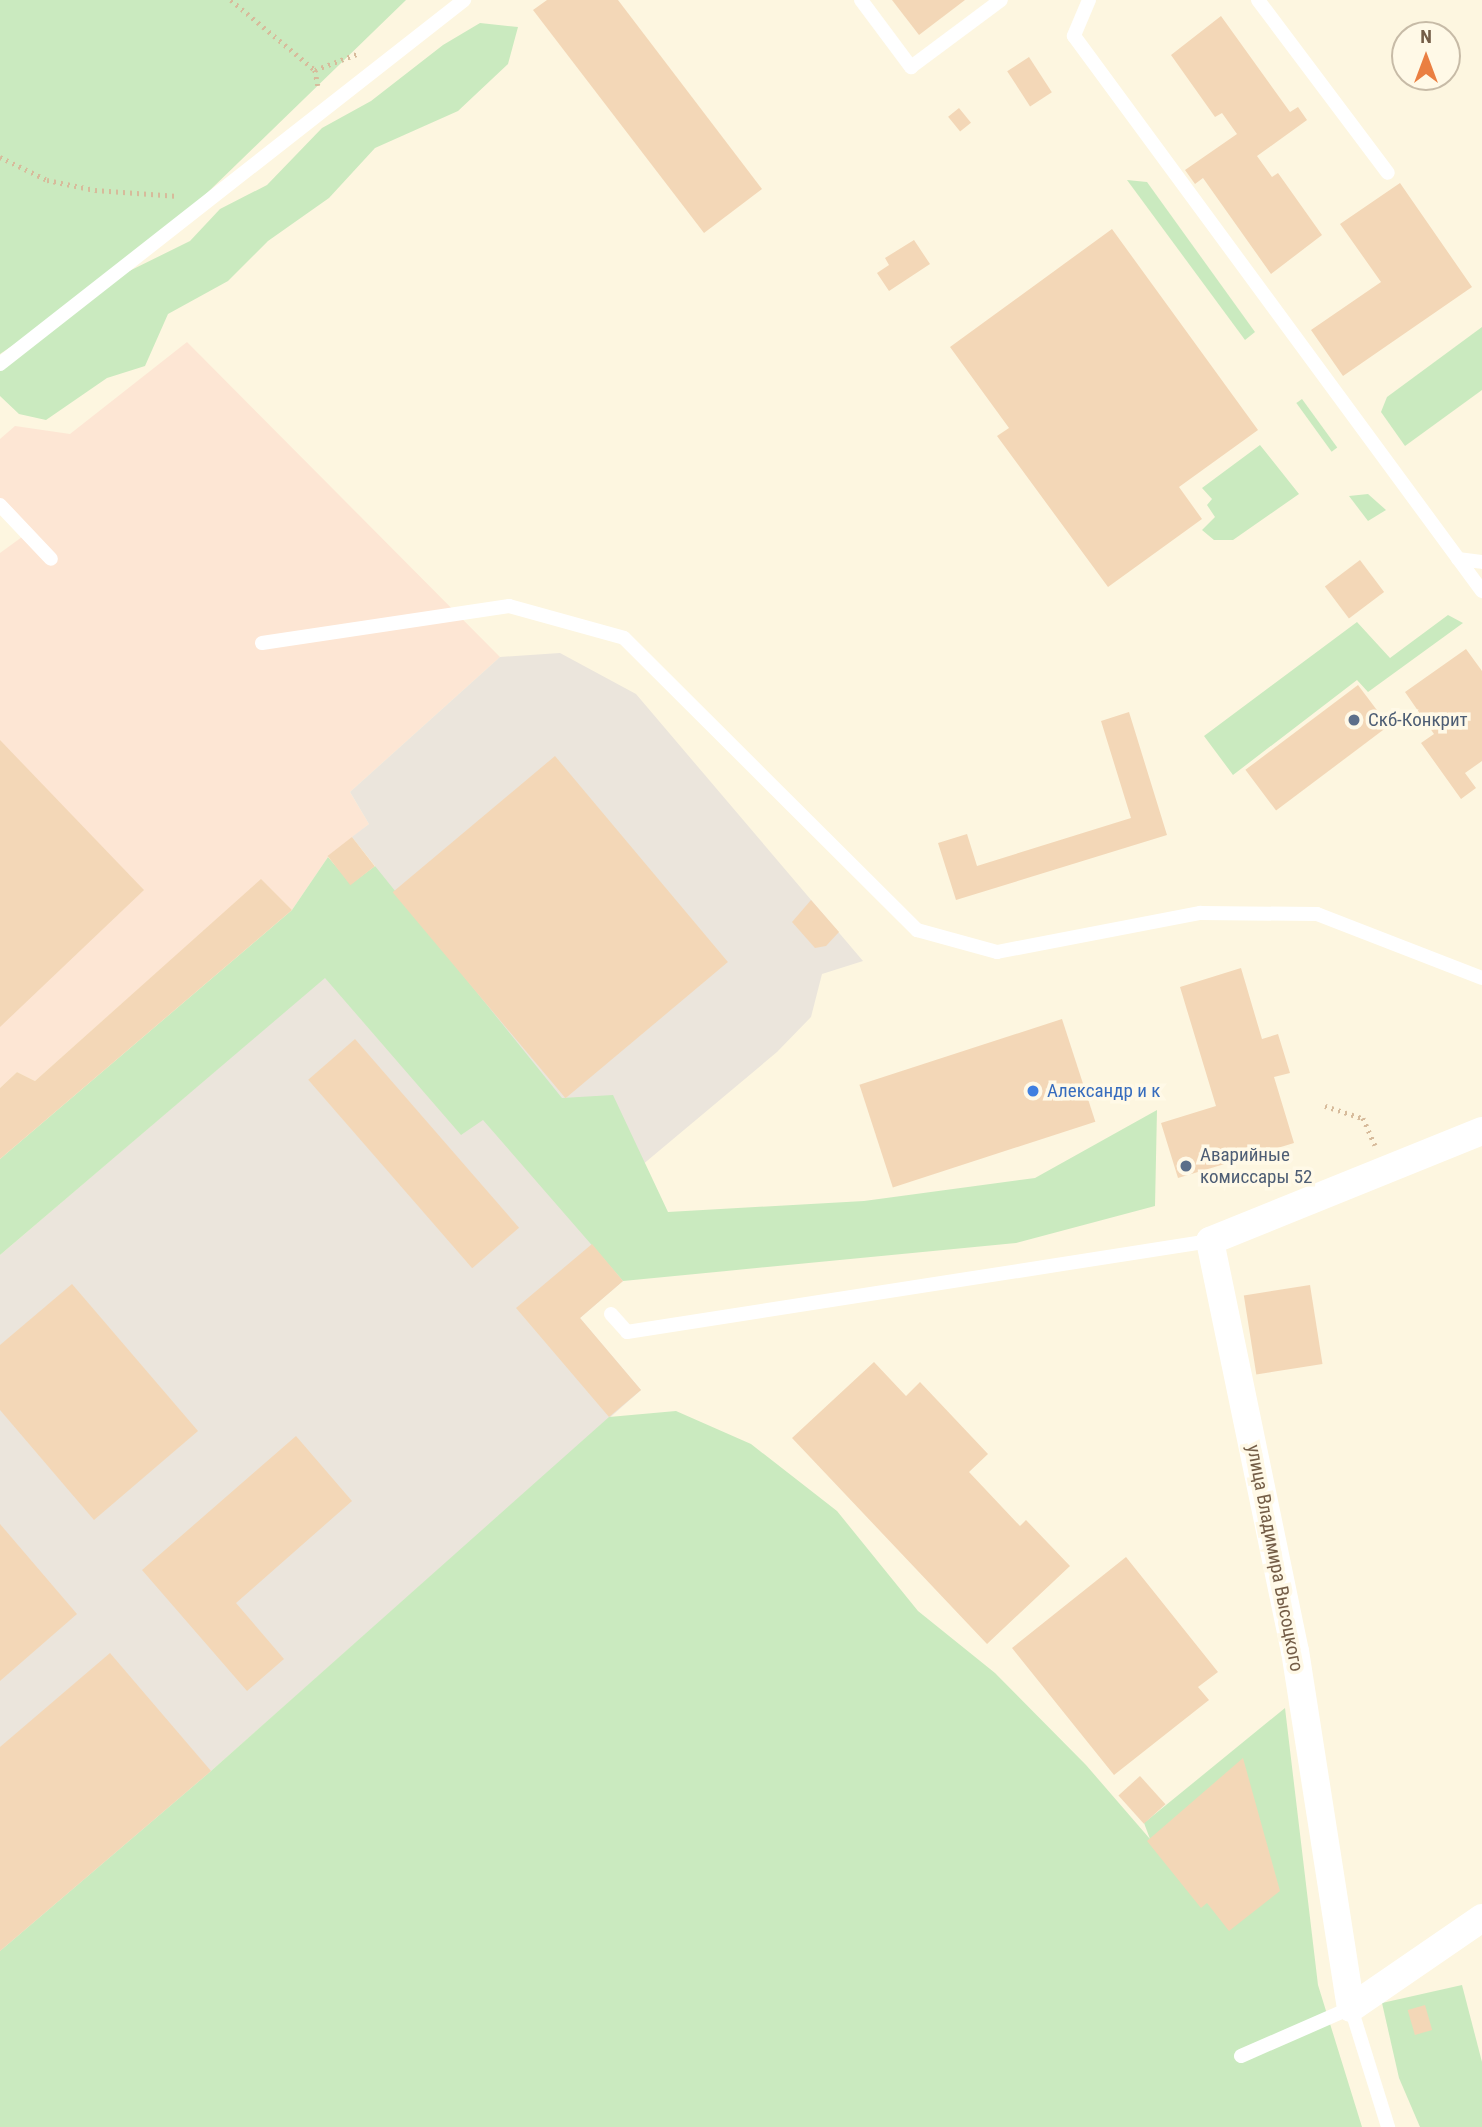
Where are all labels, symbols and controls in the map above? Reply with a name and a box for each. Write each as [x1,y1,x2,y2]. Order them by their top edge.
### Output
north arrow [1391,21,1461,91]
text: N [1420,25,1432,48]
place label: Скб-Конкрит [1368,709,1468,731]
marker: Скб-Конкрит [1346,712,1362,728]
place label: Александр и к [1047,1080,1160,1102]
marker: Александр и к [1025,1083,1041,1099]
place label: Аварийные комиссары 52 [1200,1144,1312,1188]
marker: Аварийные комиссары 52 [1178,1158,1194,1174]
street label: улица Владимира Высоцкого [1242,1443,1308,1673]

